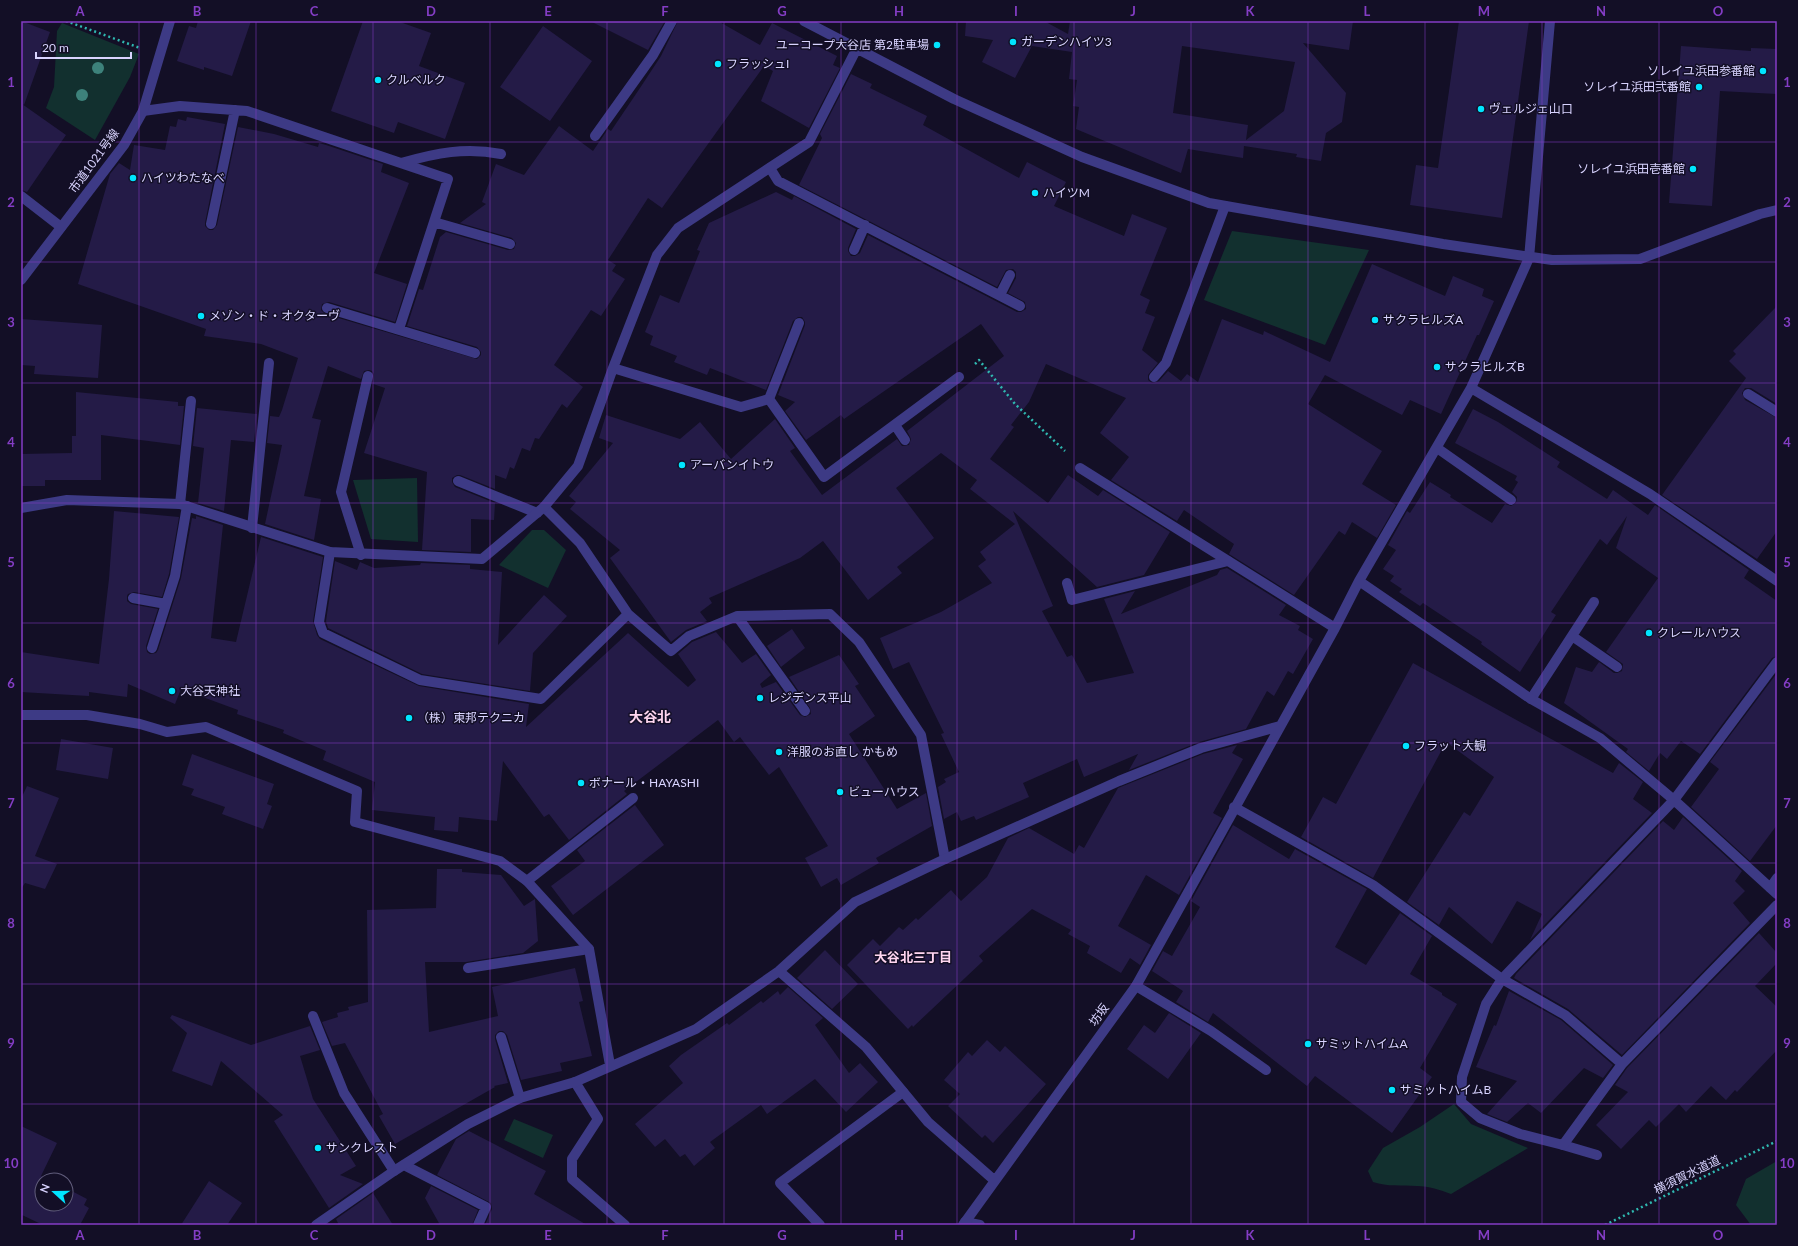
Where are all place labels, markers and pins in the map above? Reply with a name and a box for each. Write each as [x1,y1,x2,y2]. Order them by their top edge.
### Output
place label: ガーデンハイツ3 [1021,34,1112,49]
place label: ユーコープ大谷店 第2駐車場 [776,37,929,52]
marker: ガーデンハイツ3 [1008,37,1018,47]
marker: ユーコープ大谷店 第2駐車場 [932,40,942,50]
place label: フラッシュI [726,56,789,71]
marker: フラッシュI [713,59,723,69]
place label: ソレイユ浜田参番館 [1647,63,1755,78]
marker: ソレイユ浜田参番館 [1758,66,1768,76]
place label: クルベルク [386,72,446,87]
marker: クルベルク [373,75,383,85]
place label: ソレイユ浜田弐番館 [1583,79,1691,94]
marker: ソレイユ浜田弐番館 [1694,82,1704,92]
place label: ヴェルジェ山口 [1489,101,1573,116]
marker: ヴェルジェ山口 [1476,104,1486,114]
place label: ソレイユ浜田壱番館 [1577,161,1685,176]
marker: ソレイユ浜田壱番館 [1688,164,1698,174]
place label: ハイツわたなべ [141,170,225,185]
marker: ハイツわたなべ [128,173,138,183]
place label: ハイツM [1043,185,1090,200]
marker: ハイツM [1030,188,1040,198]
place label: メゾン・ド・オクターヴ [209,308,340,323]
marker: メゾン・ド・オクターヴ [196,311,206,321]
place label: サクラヒルズA [1383,312,1464,327]
marker: サクラヒルズA [1370,315,1380,325]
place label: サクラヒルズB [1445,359,1525,374]
marker: サクラヒルズB [1432,362,1442,372]
place label: アーバンイトウ [690,457,774,472]
marker: アーバンイトウ [677,460,687,470]
place label: クレールハウス [1657,625,1741,640]
marker: クレールハウス [1644,628,1654,638]
place label: 大谷天神社 [180,683,240,698]
marker: 大谷天神社 [167,686,177,696]
place label: レジデンス平山 [768,690,852,705]
marker: レジデンス平山 [755,693,765,703]
place label: （株）東邦テクニカ [417,710,525,725]
marker: （株）東邦テクニカ [404,713,414,723]
place label: フラット大観 [1414,738,1486,753]
marker: フラット大観 [1401,741,1411,751]
place label: 洋服のお直し かもめ [787,744,898,759]
marker: 洋服のお直し かもめ [774,747,784,757]
place label: ボナール・HAYASHI [589,775,699,790]
marker: ボナール・HAYASHI [576,778,586,788]
place label: ビューハウス [848,784,920,799]
marker: ビューハウス [835,787,845,797]
place label: サミットハイムA [1316,1036,1409,1051]
marker: サミットハイムA [1303,1039,1313,1049]
place label: サミットハイムB [1400,1082,1492,1097]
marker: サミットハイムB [1387,1085,1397,1095]
place label: サンクレスト [326,1140,398,1155]
marker: サンクレスト [313,1143,323,1153]

